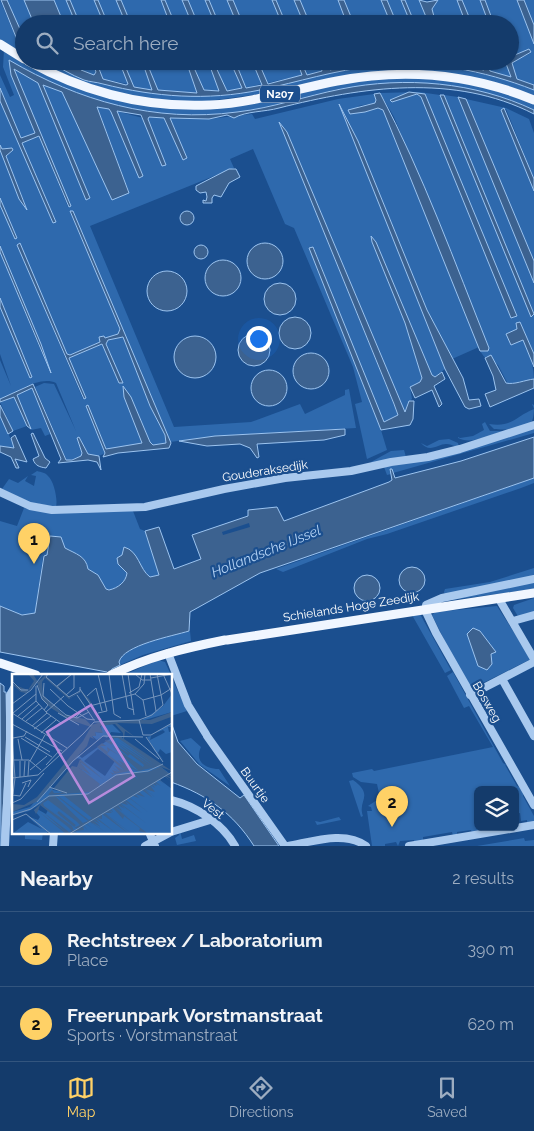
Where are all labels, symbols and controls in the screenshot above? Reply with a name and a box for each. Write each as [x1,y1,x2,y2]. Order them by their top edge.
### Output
search box [15,15,519,70]
icon: search [33,29,61,57]
text: Search here [73,32,179,54]
road number: N207 [260,86,300,102]
your location [246,326,272,352]
street label: Gouderaksedijk [221,457,309,485]
water label: Hollandsche IJssel [209,522,323,580]
pin: 1 [18,523,50,564]
street label: Schielands Hoge Zeedijk [282,589,421,625]
inset map [12,674,172,834]
street label: Bosweg [470,679,504,725]
street label: Buurtje [238,765,272,805]
pin: 2 [376,786,408,827]
map controls [474,786,519,831]
button: layers [474,786,519,831]
street label: Vest [199,796,227,822]
text: Nearby [20,866,93,891]
text: 2 results [452,869,514,888]
text: Rechtstreex / Laboratorium [67,929,323,951]
text: 1 [32,940,40,959]
text: 390 m [468,940,514,959]
text: Place [67,951,108,970]
text: Freerunpark Vorstmanstraat [67,1004,323,1026]
text: 2 [31,1015,41,1034]
text: 620 m [467,1015,514,1034]
text: Sports · Vorstmanstraat [67,1026,238,1045]
tab: Map [67,1074,95,1120]
tab: Directions [229,1074,294,1120]
tab: Saved [427,1074,467,1120]

